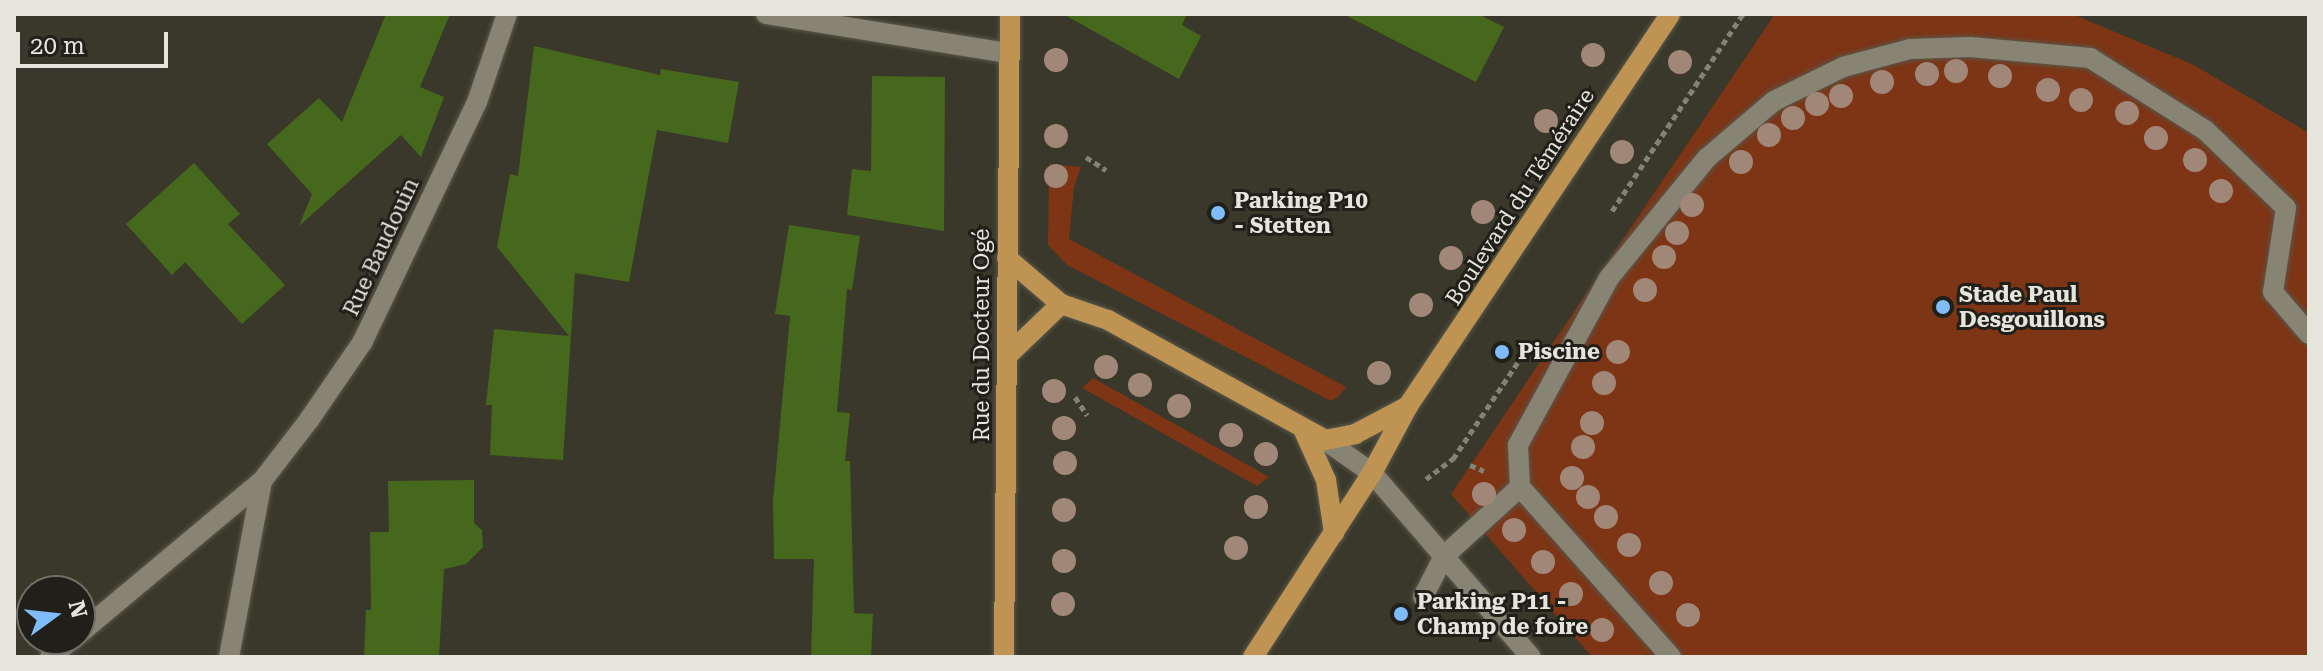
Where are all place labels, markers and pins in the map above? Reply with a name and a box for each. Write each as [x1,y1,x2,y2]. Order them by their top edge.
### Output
place label: Parking P10 - Stetten [1234,187,1368,238]
marker: Parking P10 - Stetten [1209,204,1227,222]
place label: Stade Paul Desgouillons [1959,281,2105,332]
marker: Stade Paul Desgouillons [1934,298,1952,316]
place label: Piscine [1518,339,1600,365]
marker: Piscine [1493,343,1511,361]
place label: Parking P11 - Champ de foire [1417,588,1588,640]
marker: Parking P11 - Champ de foire [1392,605,1410,623]

